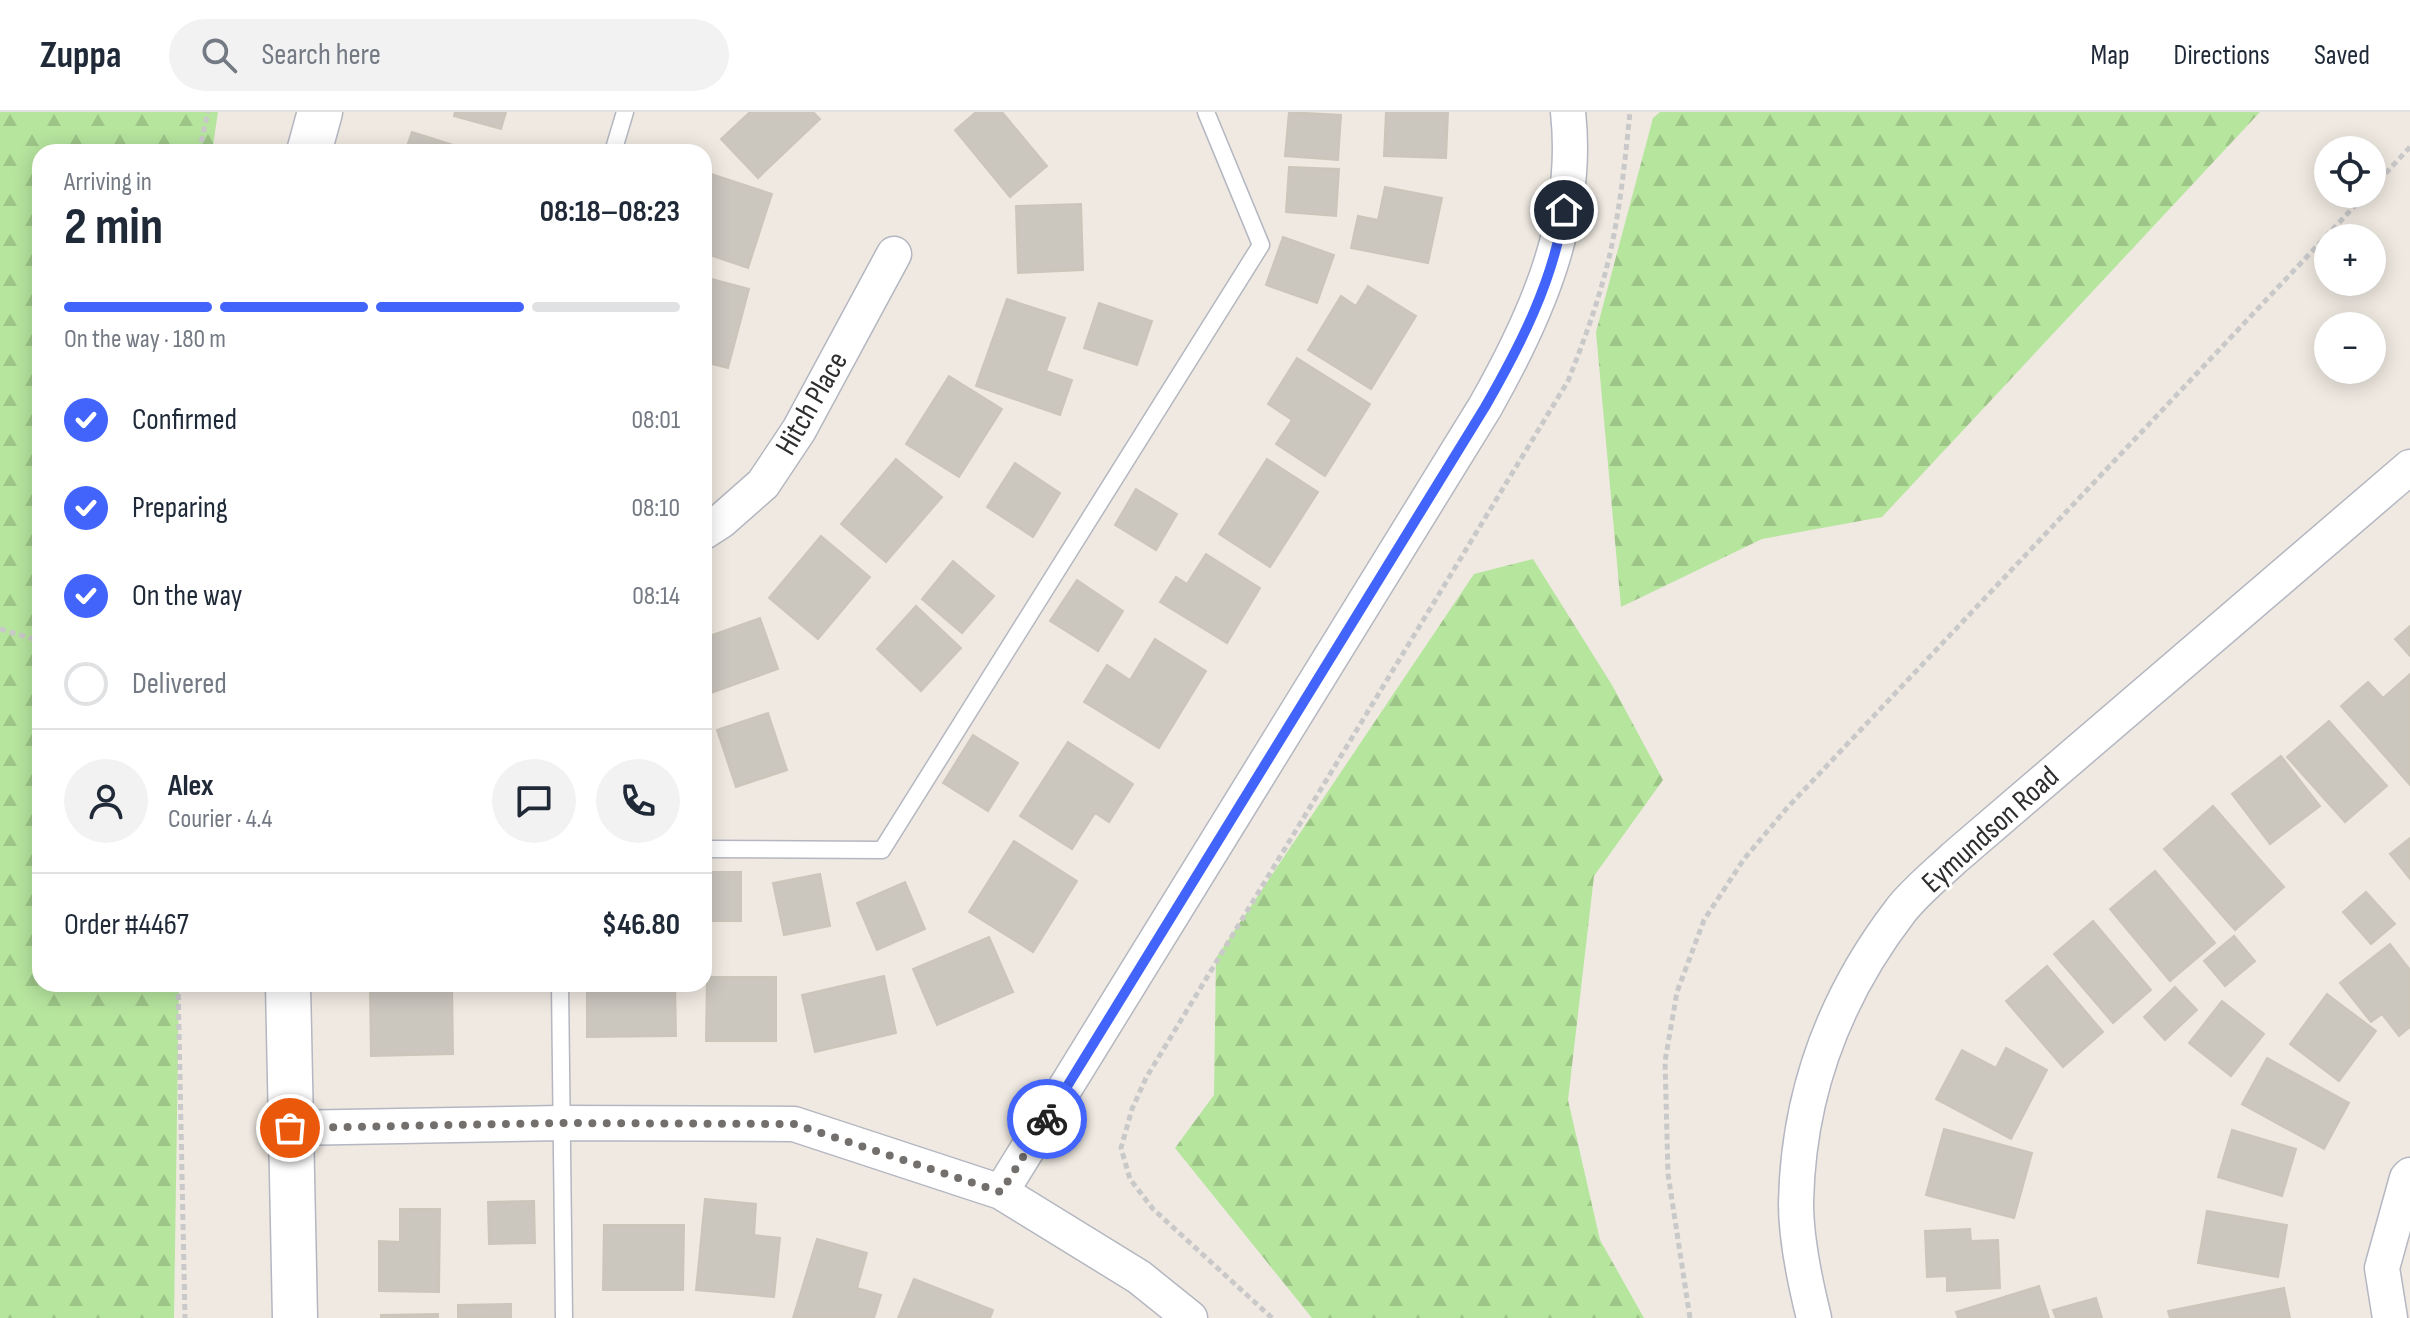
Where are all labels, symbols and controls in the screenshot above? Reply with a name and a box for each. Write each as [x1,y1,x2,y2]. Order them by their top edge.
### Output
search box [169,19,729,91]
text: Zuppa [40,33,121,78]
icon: search [197,33,241,77]
text: Search here [261,37,381,73]
text: Map [2091,39,2130,72]
text: Directions [2174,39,2270,72]
text: Saved [2314,39,2370,72]
map controls [2314,136,2386,384]
button: locate [2314,136,2386,208]
text: Arriving in [64,167,152,198]
pin [1530,176,1598,244]
icon: home [1542,188,1586,232]
text: 08:18–08:23 [540,194,680,230]
text: 2 min [64,196,163,259]
button: + [2314,224,2386,296]
button: − [2314,312,2386,384]
text: On the way · 180 m [64,324,226,355]
street label: Hitch Place [768,346,856,461]
icon: check [64,398,108,442]
text: Confirmed [132,402,237,438]
text: 08:01 [631,405,680,436]
icon: check [64,486,108,530]
text: Preparing [132,490,228,526]
text: 08:10 [631,493,680,524]
icon: check [64,574,108,618]
text: On the way [132,578,242,614]
text: 08:14 [632,581,680,612]
text: Delivered [132,666,227,702]
button: person [64,759,148,843]
button: chat [492,759,576,843]
button: phone [596,759,680,843]
street label: Eymundson Road [1915,759,2067,901]
text: Alex [168,768,214,804]
text: Courier · 4.4 [168,804,272,835]
text: Order #4467 [64,907,189,943]
text: $46.80 [602,907,680,943]
courier [1007,1079,1087,1159]
pin [256,1094,324,1162]
icon: bike [1025,1097,1069,1141]
icon: bag [268,1106,312,1150]

